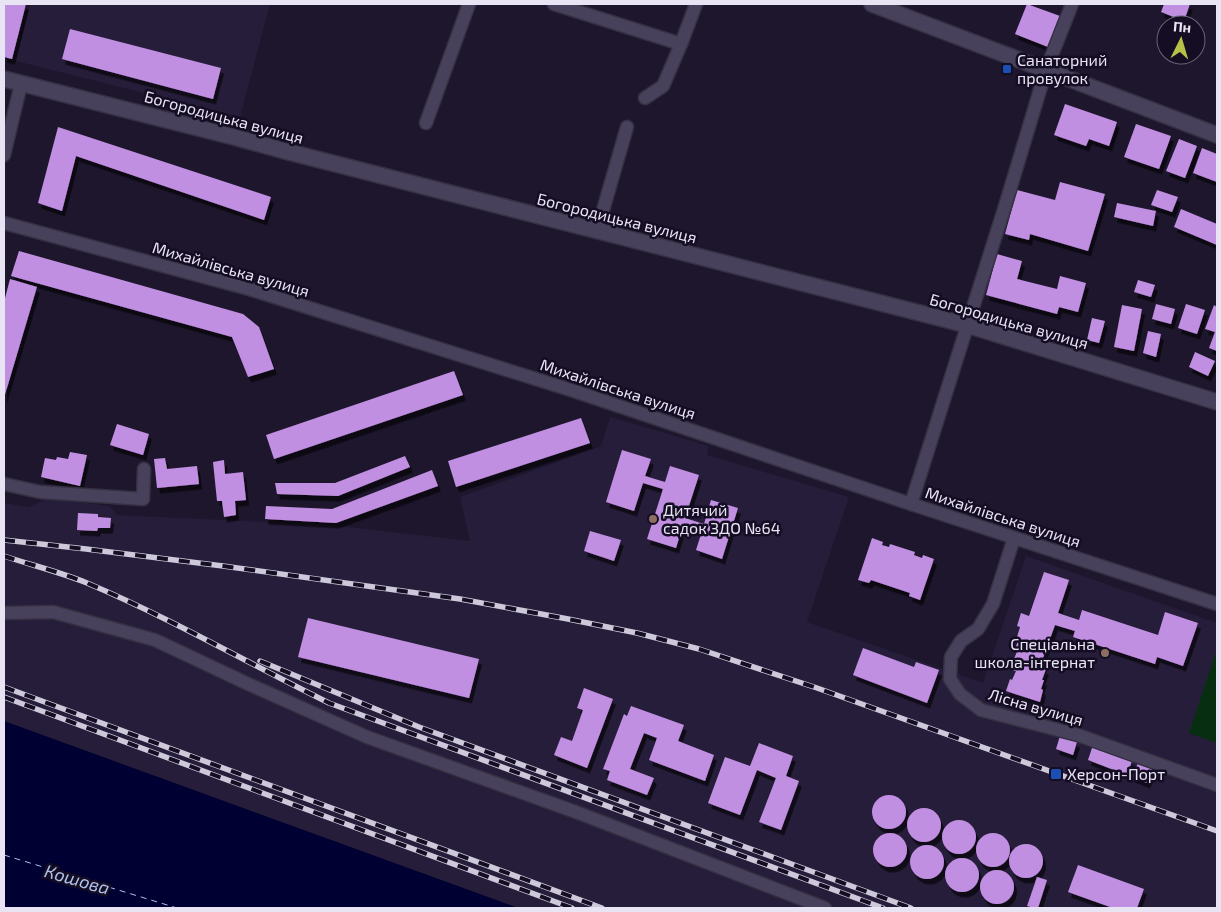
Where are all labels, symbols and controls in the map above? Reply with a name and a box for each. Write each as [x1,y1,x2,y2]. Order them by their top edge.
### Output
north arrow [1156,15,1206,65]
text: Пн [1172,17,1192,36]
place label: Санаторний провулок [1017,50,1107,88]
marker: Санаторний провулок [1001,63,1013,75]
street label: Богородицька вулиця [142,86,306,148]
street label: Богородицька вулиця [535,188,699,248]
street label: Михайлівська вулиця [150,237,312,301]
street label: Богородицька вулиця [927,289,1091,353]
street label: Михайлівська вулиця [538,354,698,424]
street label: Михайлівська вулиця [923,482,1083,552]
place label: Дитячий садок ЗДО №64 [663,500,781,537]
marker: Дитячий садок ЗДО №64 [647,513,659,525]
place label: Спеціальна школа-інтернат [975,634,1095,671]
marker: Спеціальна школа-інтернат [1099,647,1111,659]
street label: Лісна вулиця [986,684,1086,730]
place label: Херсон-Порт [1067,764,1165,783]
marker: Херсон-Порт [1049,767,1063,781]
water label: Кошова [42,859,112,899]

